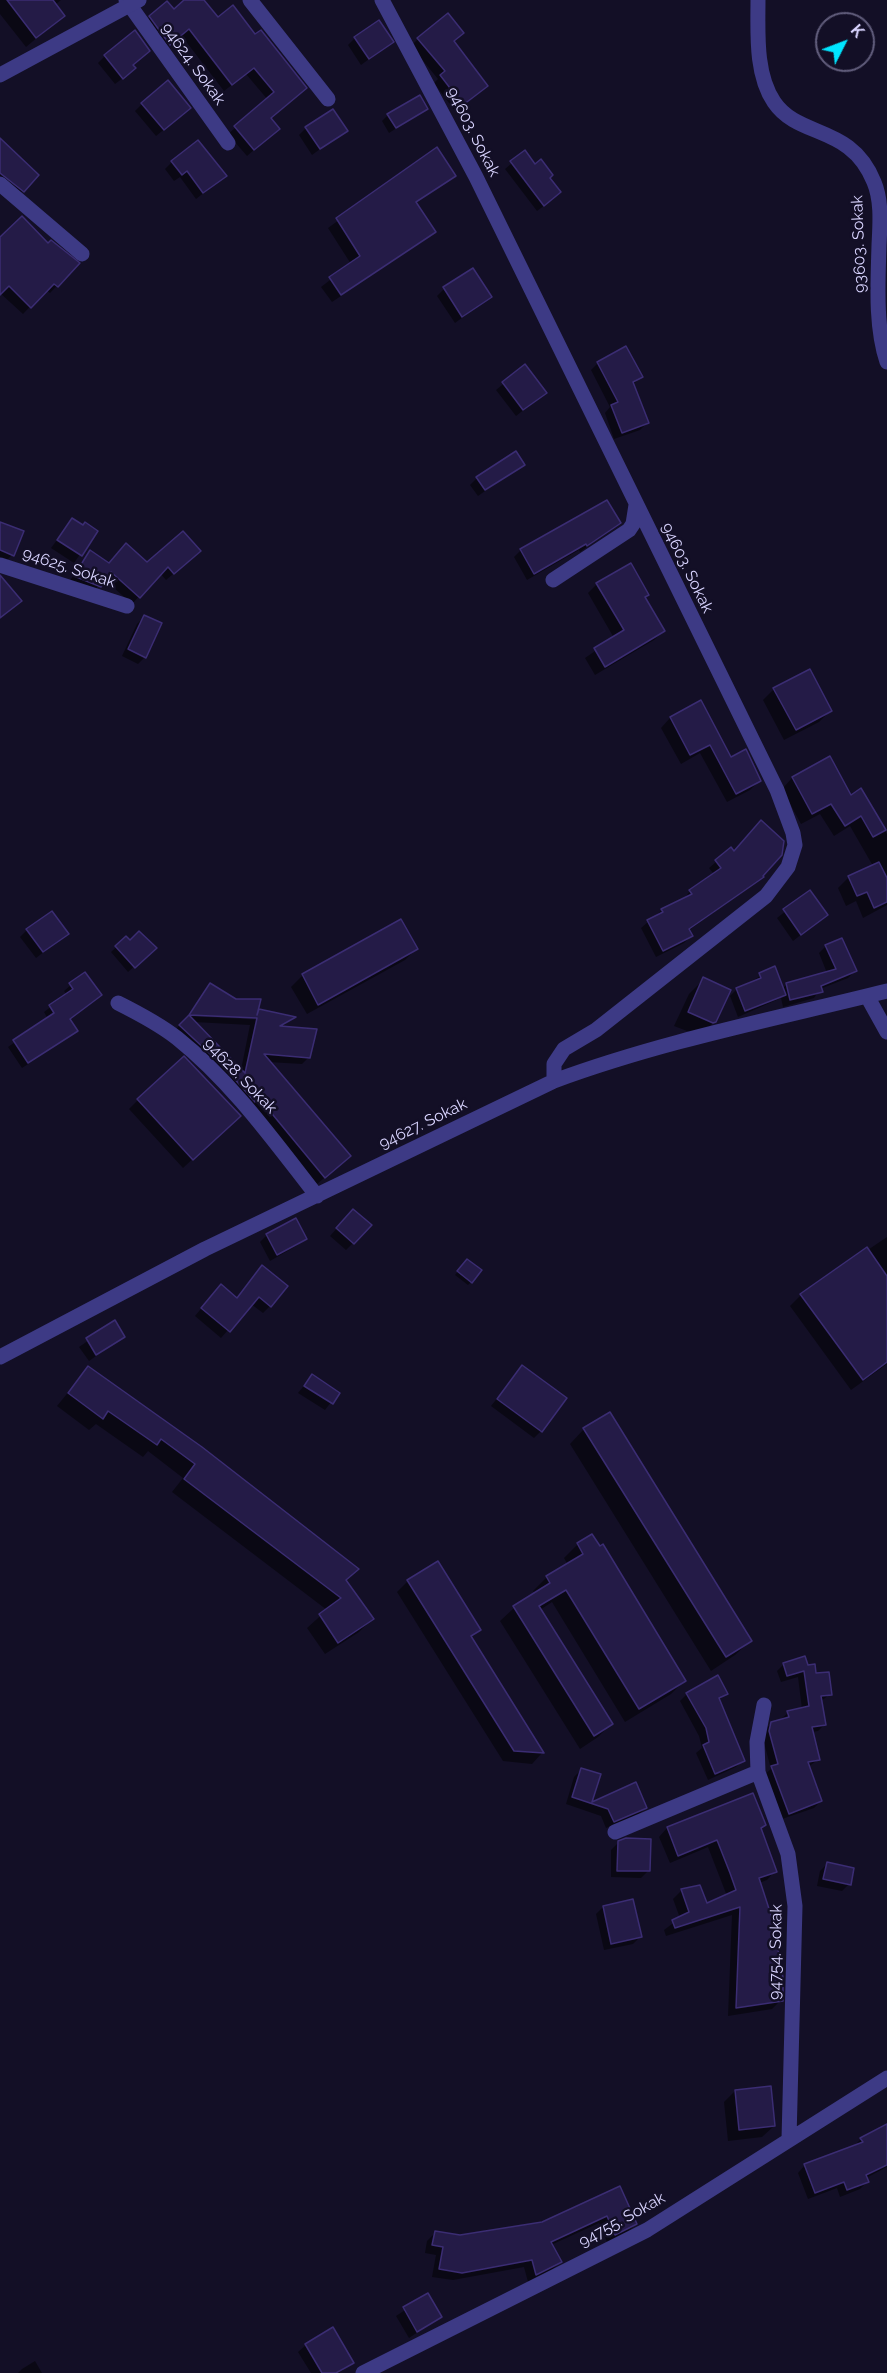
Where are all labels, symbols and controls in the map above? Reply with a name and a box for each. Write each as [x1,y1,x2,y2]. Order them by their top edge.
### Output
north arrow [815,12,875,72]
street label: 94624. Sokak [157,19,229,109]
text: K [847,21,868,41]
street label: 94603. Sokak [442,84,504,180]
street label: 93603. Sokak [848,195,870,293]
street label: 94603. Sokak [657,520,717,616]
street label: 94625. Sokak [20,544,118,592]
street label: 94628. Sokak [199,1034,281,1118]
street label: 94627. Sokak [376,1094,470,1154]
street label: 94754. Sokak [766,1904,786,2000]
street label: 94755. Sokak [575,2188,669,2252]

